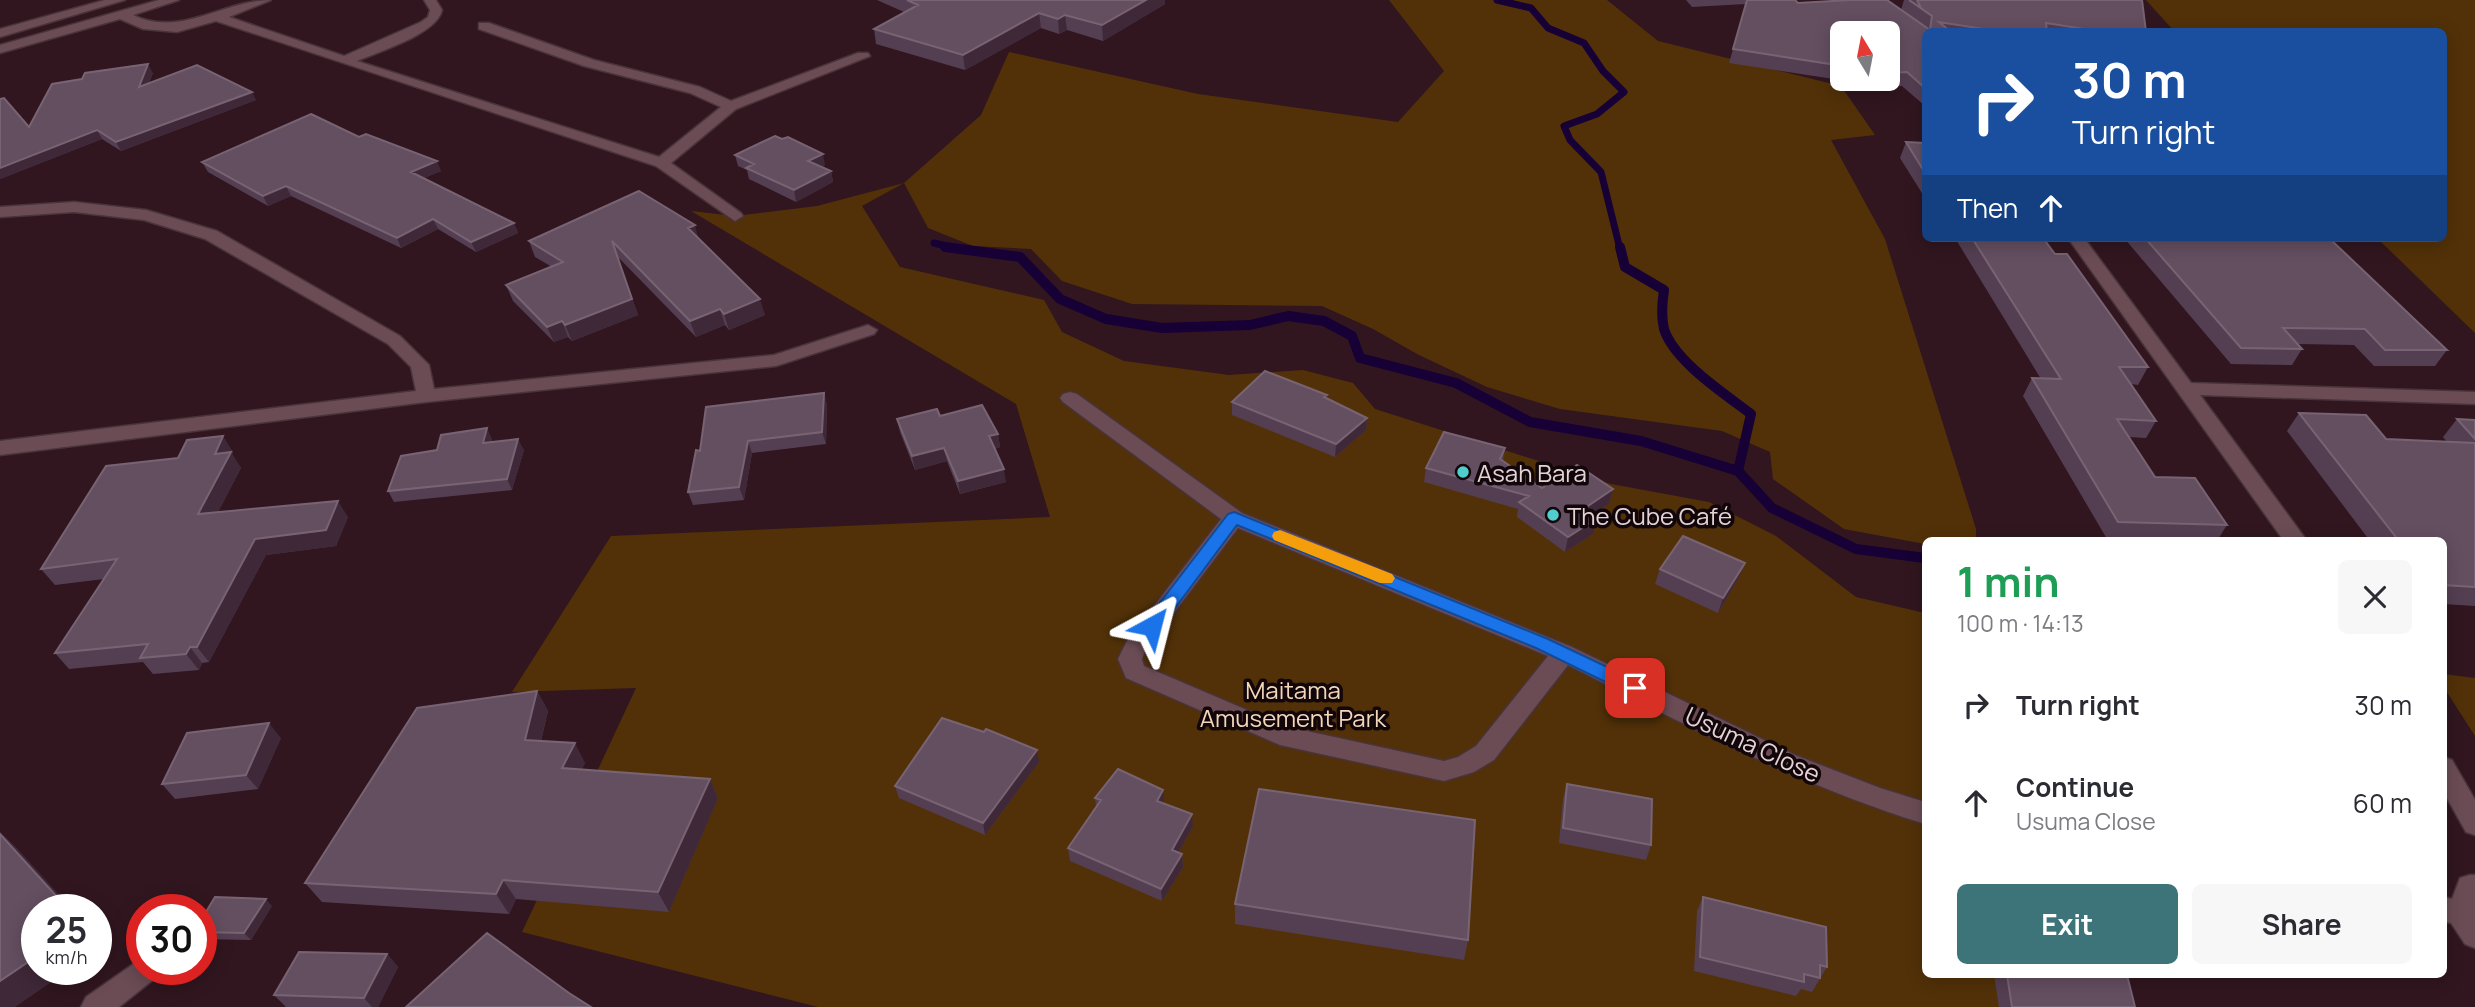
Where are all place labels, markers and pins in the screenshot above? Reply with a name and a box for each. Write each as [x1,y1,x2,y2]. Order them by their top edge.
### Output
place label: Asah Bara [1477,456,1587,489]
marker: Asah Bara [1455,464,1471,480]
place label: The Cube Café [1567,499,1732,532]
marker: The Cube Café [1545,507,1561,523]
pin [1605,658,1665,718]

